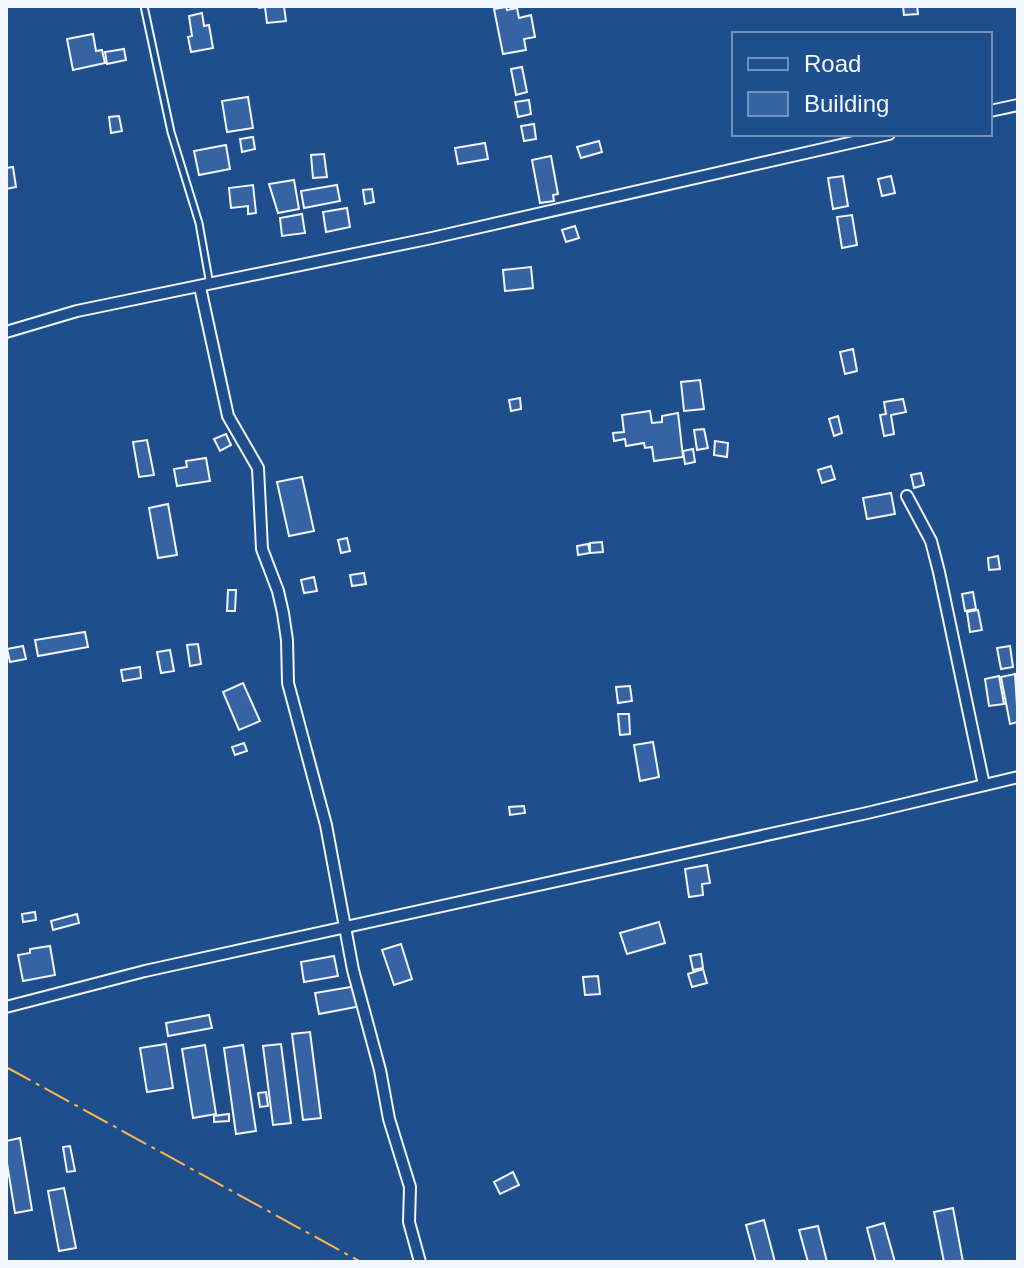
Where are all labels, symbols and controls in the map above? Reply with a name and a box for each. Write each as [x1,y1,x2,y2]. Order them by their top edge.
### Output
legend [732,32,992,136]
text: Road [804,50,861,77]
text: Building [804,90,889,117]

